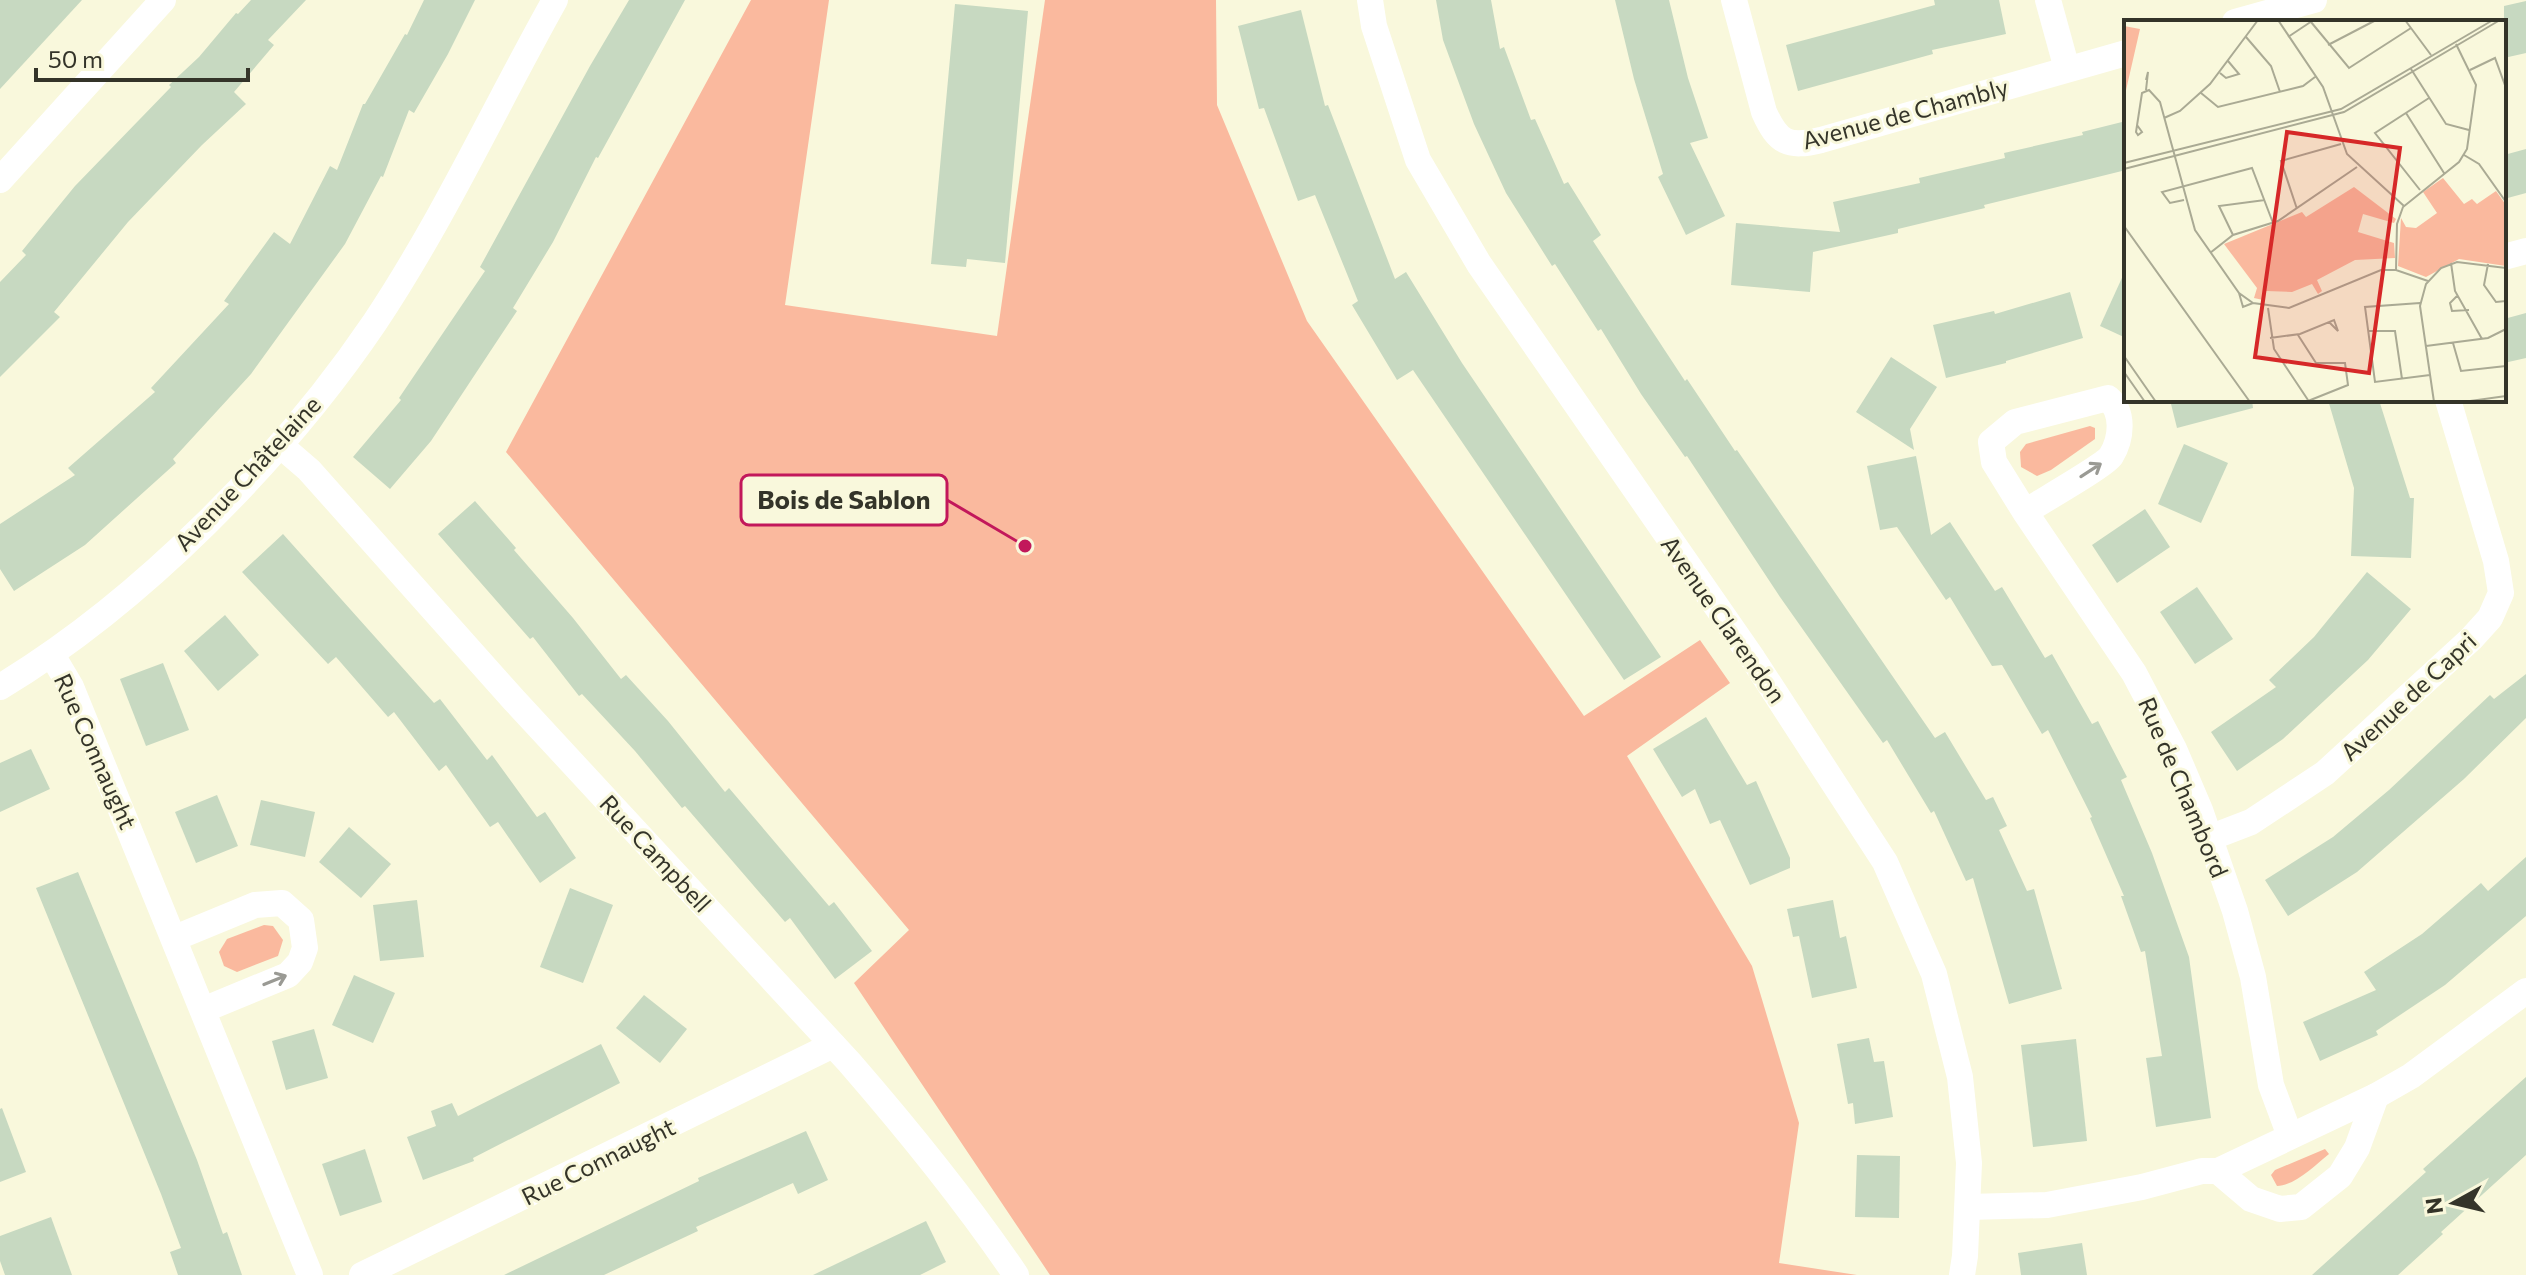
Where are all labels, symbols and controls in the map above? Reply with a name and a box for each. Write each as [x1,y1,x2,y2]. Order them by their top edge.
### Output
inset map [2124,20,2506,402]
scale bar [36,32,248,82]
text: 50 m [48,44,103,73]
street label: Avenue de Chambly [1799,72,2011,154]
street label: Avenue Châtelaine [168,390,326,556]
one-way arrow [2079,461,2102,477]
callout: Bois de Sablon [741,475,947,525]
text: Bois de Sablon [757,483,931,514]
street label: Avenue Clarendon [1656,530,1792,708]
street label: Avenue de Capri [2334,626,2482,766]
street label: Rue Connaught [49,669,143,834]
street label: Rue de Chambord [2133,693,2235,881]
street label: Rue Campbell [594,788,718,918]
one-way arrow [262,972,287,986]
street label: Rue Connaught [516,1111,680,1211]
north arrow [2414,1163,2494,1243]
text: N [2419,1196,2448,1216]

